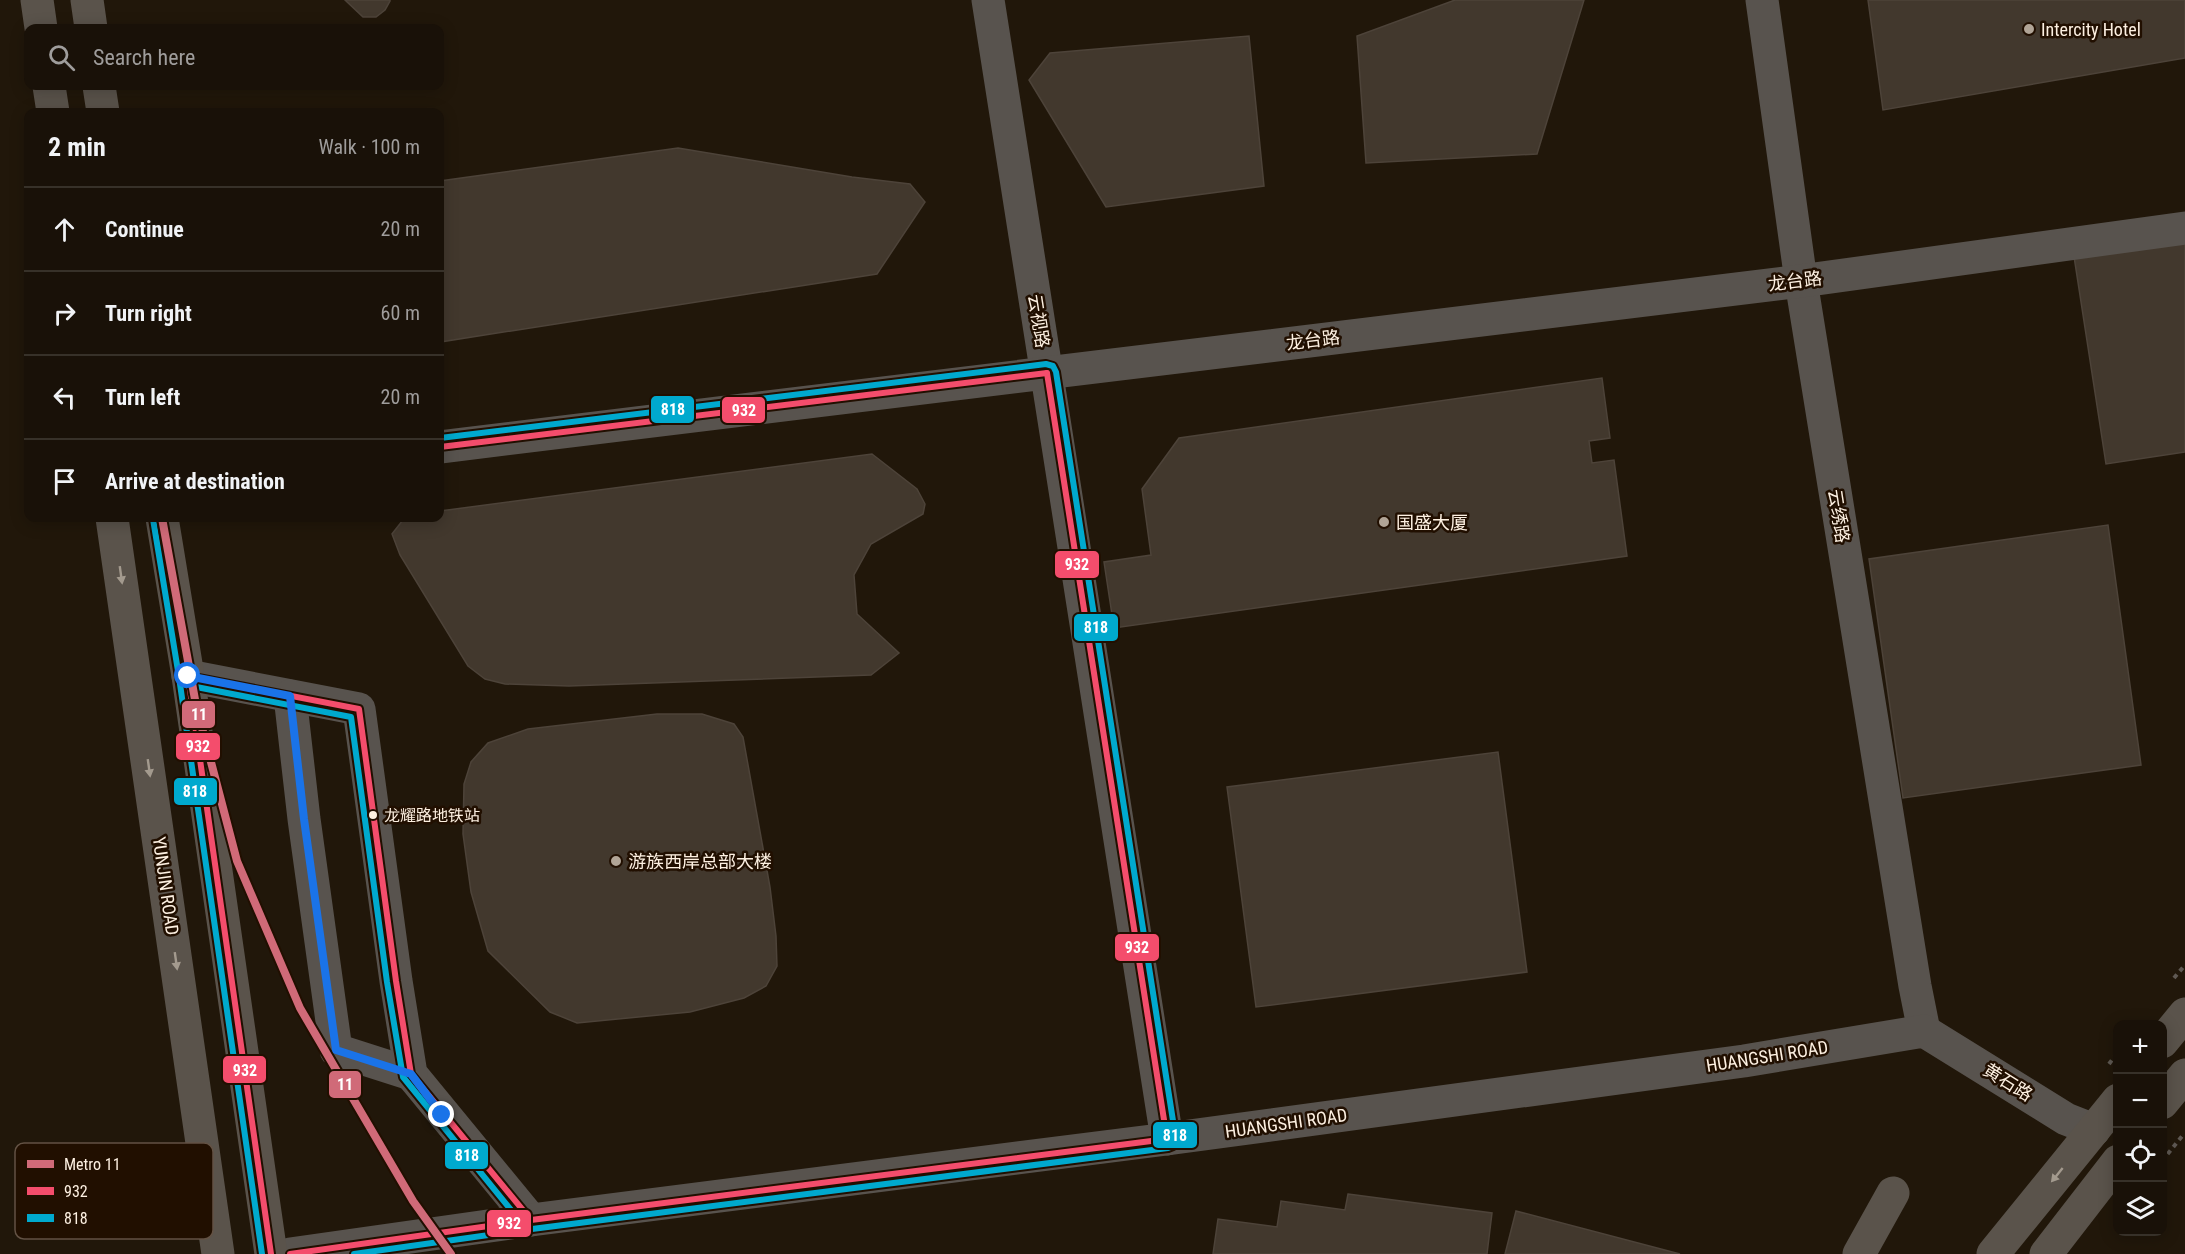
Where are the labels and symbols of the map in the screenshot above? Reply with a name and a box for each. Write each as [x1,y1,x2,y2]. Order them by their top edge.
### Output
place label: Intercity Hotel [2041,19,2141,40]
marker: Intercity Hotel [2022,22,2036,36]
street label: 龙台路 [1767,267,1823,295]
street label: 云视路 [1024,293,1054,349]
street label: 龙台路 [1285,326,1341,354]
line badge: 818 [650,395,695,424]
line badge: 932 [721,396,766,424]
text: 818 [661,400,685,419]
text: 932 [732,401,756,420]
street label: 云绣路 [1824,488,1854,544]
place label: 国盛大厦 [1396,512,1468,533]
marker: 国盛大厦 [1377,515,1391,529]
line badge: 932 [1054,550,1100,579]
text: 932 [1065,555,1089,574]
one-way arrow [116,566,125,585]
line badge: 818 [1073,613,1119,642]
text: 818 [1084,618,1108,637]
route start [174,662,200,688]
line badge: 11 [181,700,216,729]
text: 11 [191,705,207,724]
line badge: 932 [175,732,221,761]
text: 932 [186,737,210,756]
one-way arrow [144,759,153,778]
line badge: 818 [173,777,218,806]
text: 818 [183,782,207,801]
place label: 龙耀路地铁站 [384,806,480,825]
marker: 龙耀路地铁站 [367,809,379,821]
street label: YUNJIN ROAD [149,835,183,937]
place label: 游族西岸总部大楼 [628,851,772,872]
marker: 游族西岸总部大楼 [609,854,623,868]
line badge: 932 [1114,933,1160,962]
text: 932 [1125,938,1149,957]
one-way arrow [172,952,181,971]
street label: HUANGSHI ROAD [1705,1036,1829,1076]
line badge: 932 [222,1055,267,1084]
street label: 黄石路 [1980,1059,2036,1105]
text: 932 [233,1061,257,1080]
line badge: 11 [328,1070,362,1099]
text: 11 [337,1075,353,1094]
route end [428,1101,454,1127]
street label: HUANGSHI ROAD [1224,1104,1348,1142]
line badge: 818 [1152,1121,1198,1149]
text: 818 [1163,1126,1187,1145]
line badge: 818 [444,1141,489,1170]
legend [15,1143,213,1239]
text: 818 [455,1146,479,1165]
text: Metro 11 [64,1155,121,1174]
one-way arrow [2051,1167,2064,1183]
text: 932 [64,1182,88,1201]
text: 818 [64,1209,88,1228]
line badge: 932 [486,1209,532,1238]
text: 932 [497,1214,521,1233]

